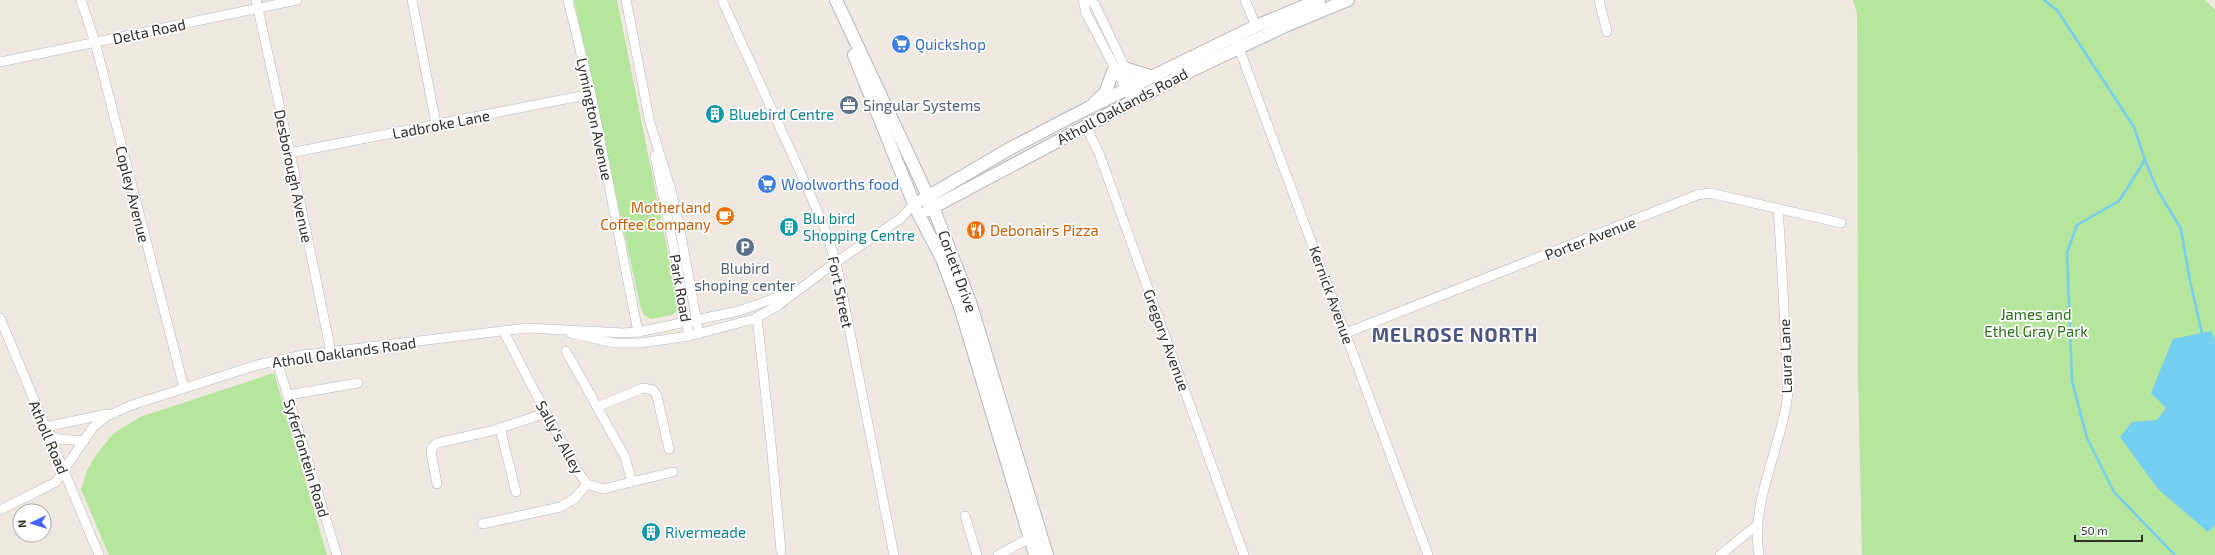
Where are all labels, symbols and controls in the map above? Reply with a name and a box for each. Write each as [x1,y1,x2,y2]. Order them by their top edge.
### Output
street label: Delta Road [111,14,187,48]
supermarket icon: Quickshop [890,33,912,55]
place label: Quickshop [915,35,986,54]
street label: Lymington Avenue [573,56,617,182]
street label: Atholl Oaklands Road [1054,64,1190,148]
office icon: Singular Systems [838,94,860,116]
place label: Singular Systems [863,96,981,114]
building icon: Bluebird Centre [704,103,726,125]
place label: Bluebird Centre [729,105,834,123]
street label: Ladbroke Lane [391,106,491,142]
street label: Desborough Avenue [271,108,317,244]
street label: Copley Avenue [112,144,154,244]
supermarket icon: Woolworths food [756,173,778,195]
place label: Woolworths food [781,175,899,193]
place label: Motherland Coffee Company [600,198,711,233]
cafe icon: Motherland Coffee Company [714,205,736,227]
place label: Blu bird Shopping Centre [803,209,915,244]
street label: Porter Avenue [1542,212,1638,264]
building icon: Blu bird Shopping Centre [778,216,800,238]
restaurant icon: Debonairs Pizza [965,219,987,241]
place label: Debonairs Pizza [990,221,1099,239]
street label: Corlett Drive [935,228,981,314]
parking icon: Blubird shoping center [734,236,756,258]
street label: Kernick Avenue [1306,243,1358,347]
street label: Park Road [666,253,696,323]
street label: Fort Street [825,254,857,330]
place label: Blubird shoping center [694,259,796,294]
street label: Gregory Avenue [1140,287,1194,393]
park label: James and Ethel Gray Park [1984,305,2088,340]
street label: Laura Lane [1775,318,1795,394]
district label: MELROSE NORTH [1372,323,1538,346]
street label: Atholl Oaklands Road [271,333,417,371]
street label: Atholl Road [25,397,73,477]
street label: Syferfontein Road [280,397,334,519]
street label: Sally's Alley [532,397,588,477]
north arrow [12,503,52,543]
scale bar [2075,517,2142,543]
text: N [15,519,28,528]
building icon: Rivermeade [640,521,662,543]
place label: Rivermeade [665,523,746,541]
text: 50 m [2081,523,2108,537]

